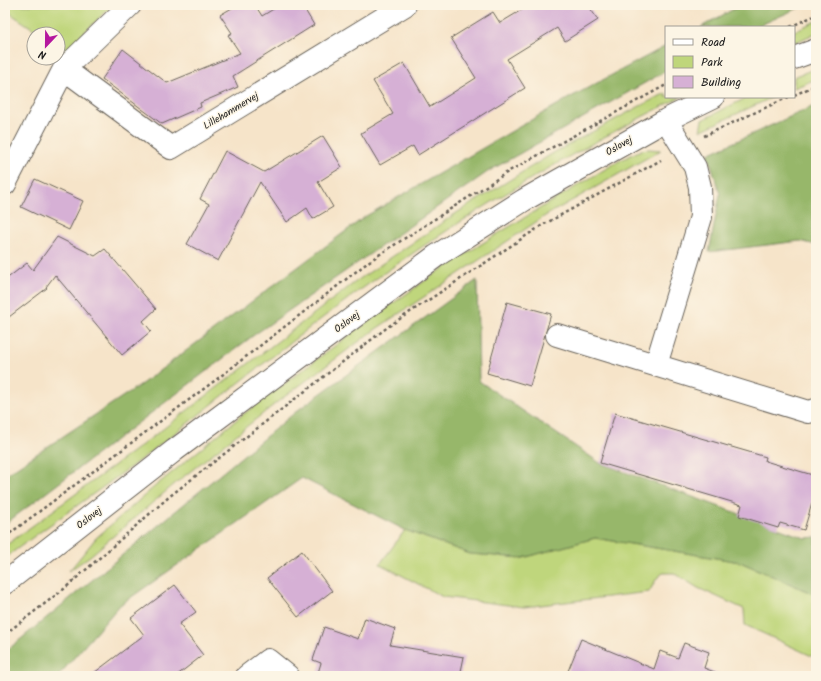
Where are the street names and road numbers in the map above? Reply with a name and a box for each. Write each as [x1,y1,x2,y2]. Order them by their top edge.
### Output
street label: Lillehammervej [200,88,262,134]
street label: Oslovej [603,132,636,160]
street label: Oslovej [331,307,364,337]
street label: Oslovej [73,503,106,533]

